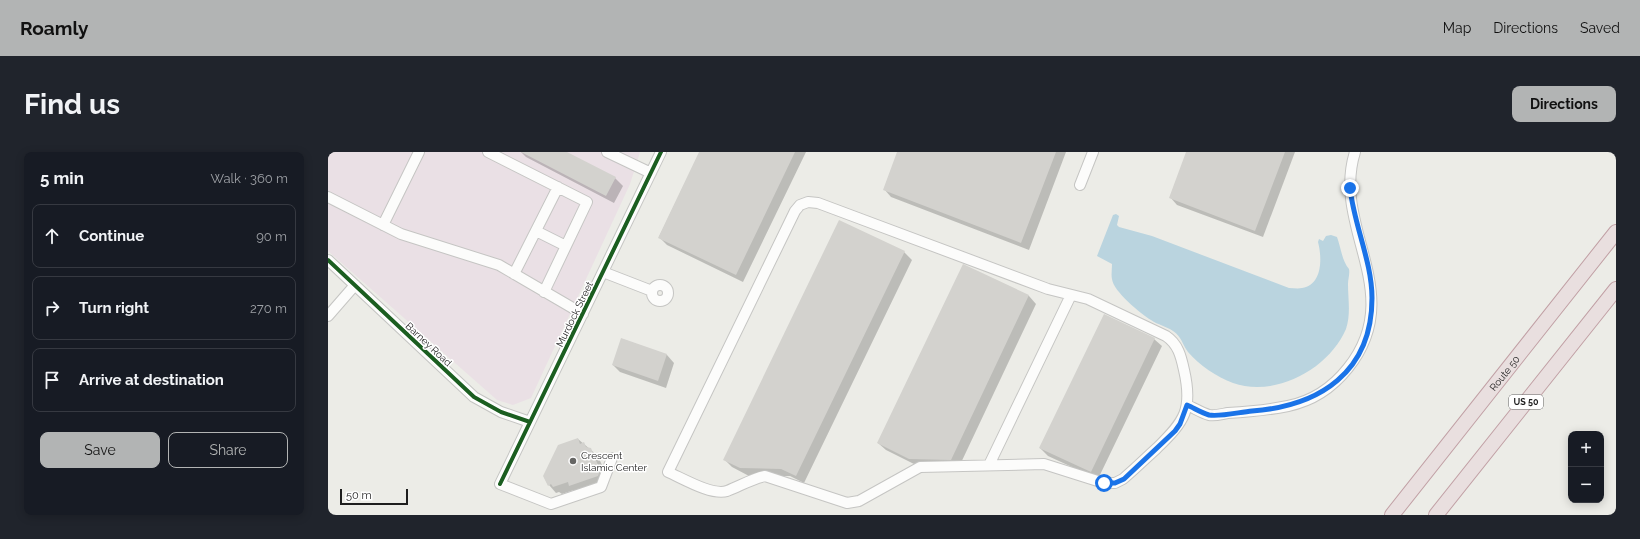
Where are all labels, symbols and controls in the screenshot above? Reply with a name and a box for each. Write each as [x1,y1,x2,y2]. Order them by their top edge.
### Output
text: Roamly [20,17,88,39]
text: Map [1443,20,1471,36]
text: Directions [1493,20,1558,36]
text: Saved [1580,20,1620,36]
button: Directions [1512,86,1616,122]
text: Find us [24,88,120,121]
text: 5 min [40,168,84,188]
text: Walk · 360 m [210,171,288,186]
route end [1341,179,1359,197]
icon: ahead [41,225,63,247]
text: Continue [79,227,144,245]
text: 90 m [256,229,287,244]
street label: Murdock Street [554,279,595,349]
icon: right [41,297,63,319]
text: Turn right [79,299,149,317]
text: 270 m [250,301,287,316]
street label: Barney Road [403,320,454,368]
street label: Route 50 [1488,354,1522,393]
icon: arrive [41,369,63,391]
text: Arrive at destination [79,371,224,389]
road number: US 50 [1509,395,1543,409]
map controls [1568,431,1604,503]
button: + [1568,431,1604,467]
button: Save [40,432,160,468]
button: Share [168,432,288,468]
place label: Crescent Islamic Center [581,450,647,473]
marker: Crescent Islamic Center [568,456,578,466]
button: − [1568,467,1604,503]
route start [1095,474,1113,492]
scale bar [340,487,408,506]
text: 50 m [346,489,372,502]

